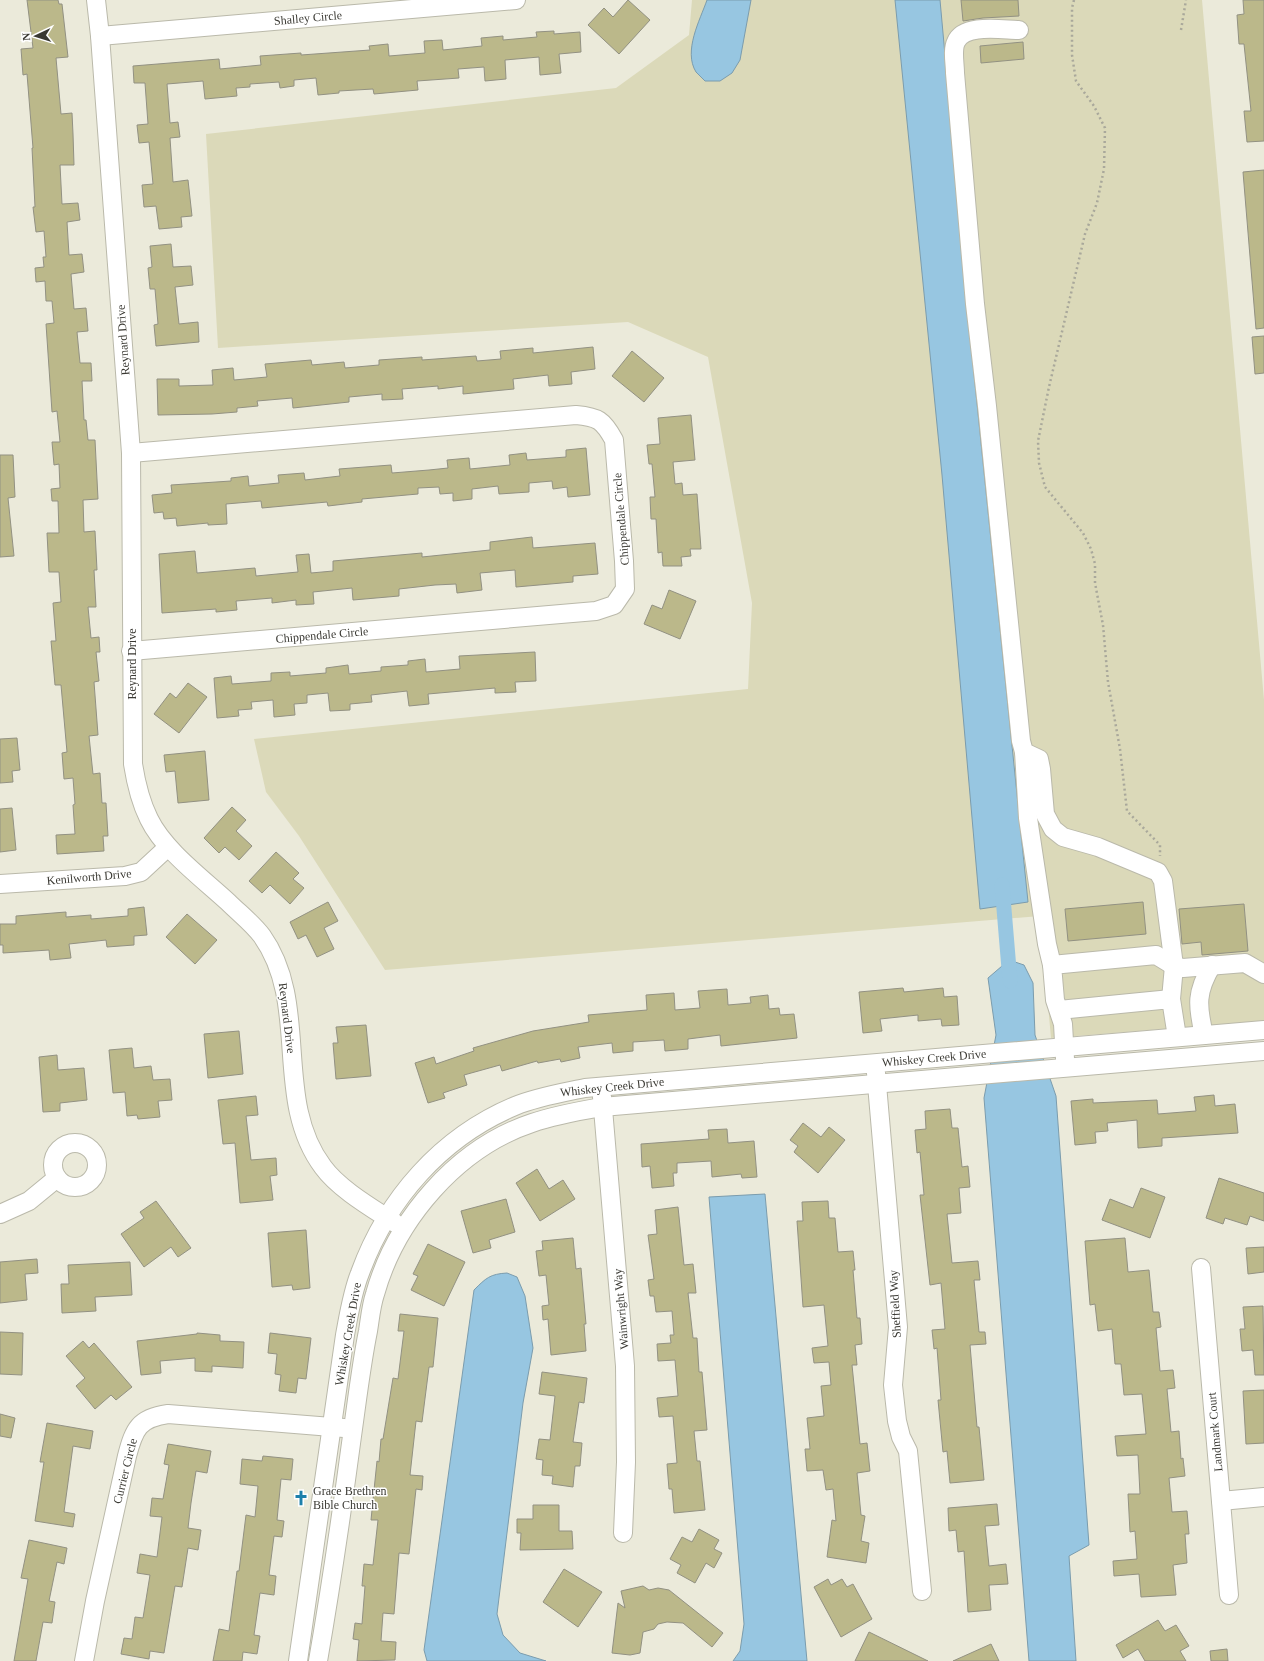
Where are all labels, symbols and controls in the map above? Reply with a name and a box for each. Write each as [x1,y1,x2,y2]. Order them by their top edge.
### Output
street label: Shalley Circle [273,8,343,28]
north arrow [16,16,56,56]
text: N [20,32,32,41]
street label: Reynard Drive [114,304,132,376]
street label: Chippendale Circle [610,472,632,566]
street label: Chippendale Circle [275,624,369,646]
street label: Reynard Drive [125,629,139,699]
street label: Kenilworth Drive [46,866,132,888]
street label: Reynard Drive [276,982,298,1054]
street label: Whiskey Creek Drive [881,1046,987,1070]
street label: Whiskey Creek Drive [559,1075,665,1099]
street label: Wainwright Way [611,1268,631,1350]
street label: Sheffield Way [886,1270,904,1338]
street label: Whiskey Creek Drive [332,1281,364,1387]
street label: Landmark Court [1204,1391,1225,1472]
street label: Currier Circle [110,1437,140,1505]
place label: Grace Brethren Bible Church [313,1484,387,1512]
church icon: Grace Brethren Bible Church [292,1489,310,1507]

